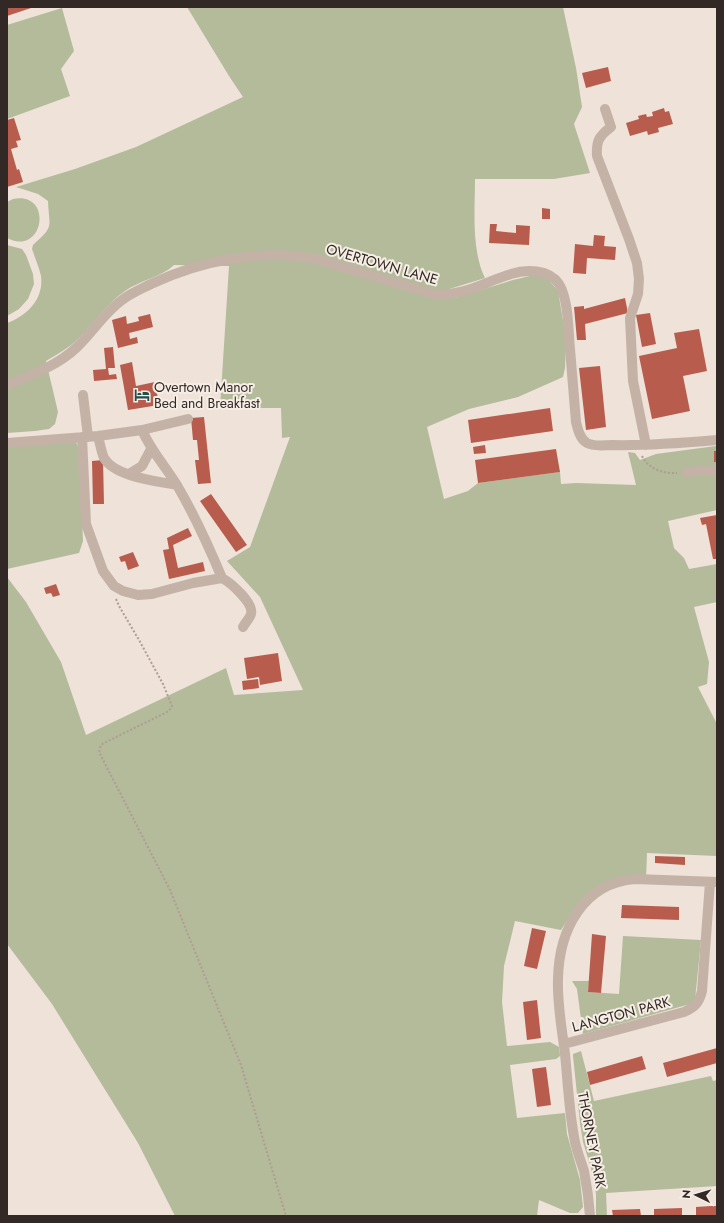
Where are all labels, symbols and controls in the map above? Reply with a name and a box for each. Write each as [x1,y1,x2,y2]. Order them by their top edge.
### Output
street label: OVERTOWN LANE [324,238,440,290]
place label: Overtown Manor Bed and Breakfast [154,377,260,413]
hotel icon: Overtown Manor Bed and Breakfast [133,386,151,404]
street label: LANGTON PARK [570,991,672,1037]
street label: THORNEY PARK [573,1090,611,1190]
north arrow [676,1175,716,1215]
text: N [678,1189,694,1199]

